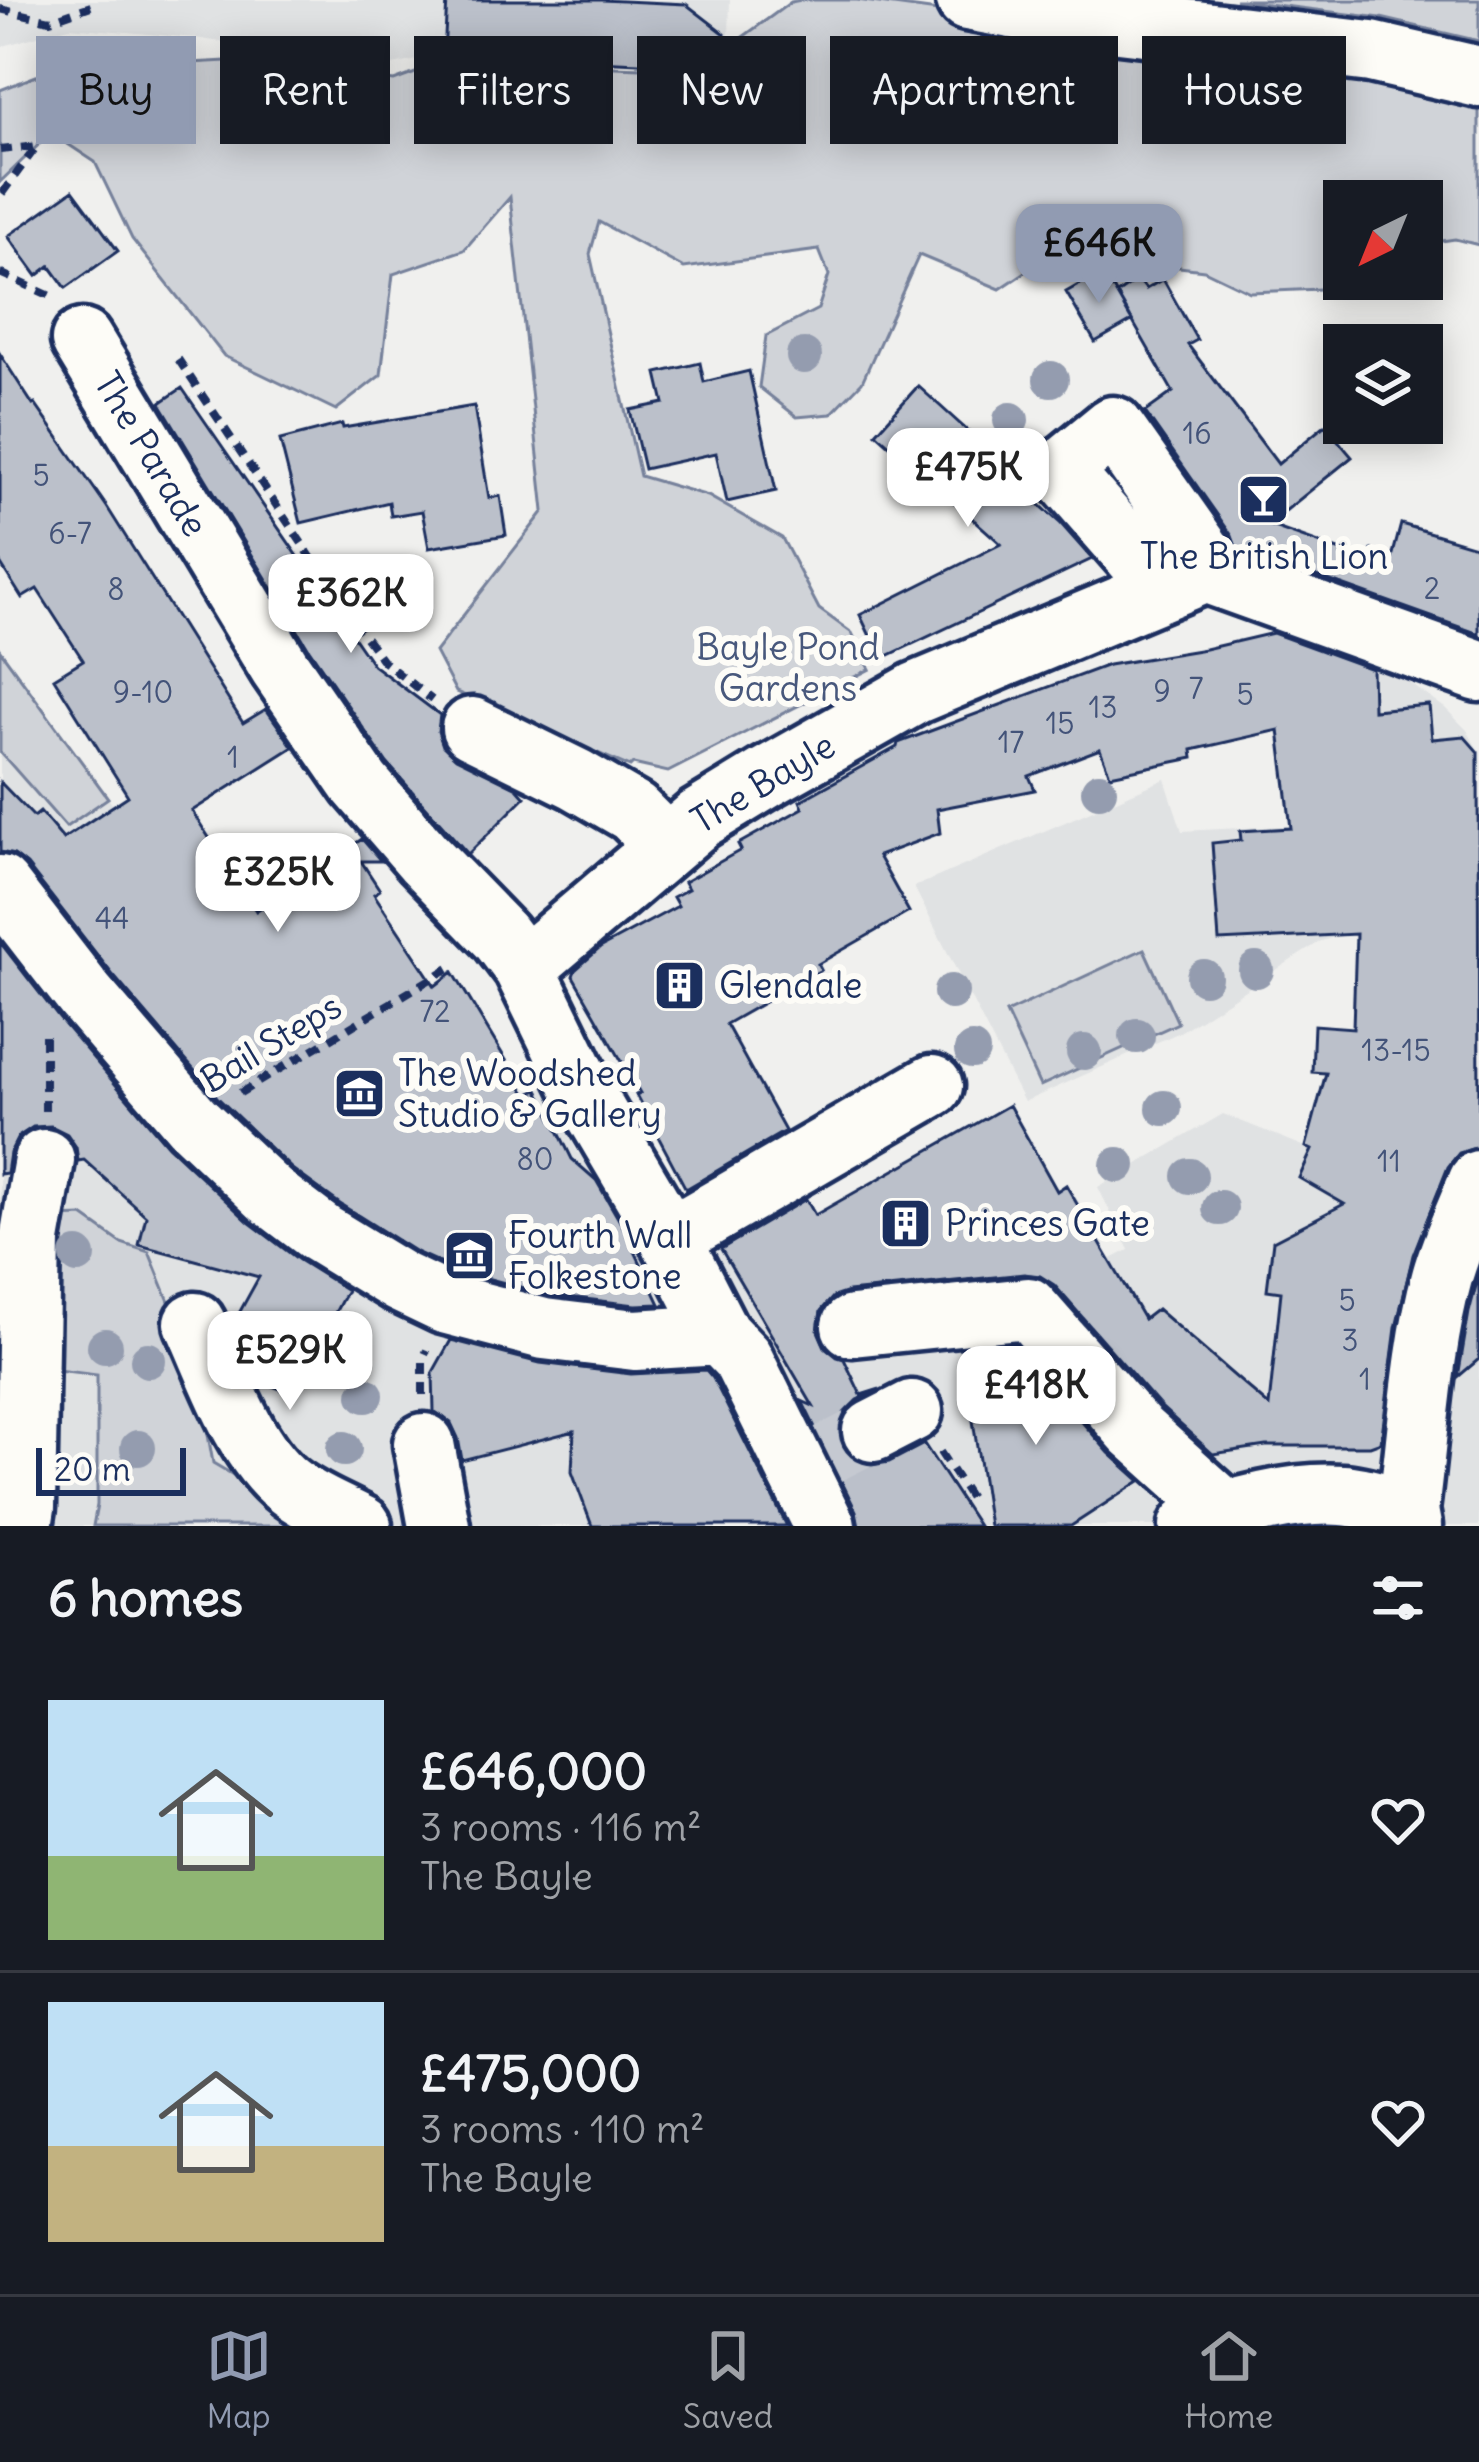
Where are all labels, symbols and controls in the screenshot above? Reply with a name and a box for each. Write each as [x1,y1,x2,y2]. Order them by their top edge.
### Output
chip: Buy [36,36,196,144]
chip: Rent [220,36,390,144]
chip: Filters [414,36,613,144]
chip: New [637,36,806,144]
chip: Apartment [830,36,1118,144]
chip: House [1142,36,1346,144]
north arrow [1323,180,1443,300]
map controls [1323,180,1443,444]
pin: £646K [1015,204,1183,306]
text: £646K [1043,218,1155,267]
button: layers [1323,324,1443,444]
street label: The Parade [84,364,218,544]
house number: 16 [1182,414,1212,452]
pin: £475K [884,428,1052,530]
text: £475K [914,442,1022,491]
house number: 5 [32,456,50,494]
bar icon: The British Lion [1236,472,1292,528]
house number: 6-7 [48,514,92,552]
place label: The British Lion [1140,534,1388,579]
pin: £362K [267,554,435,656]
text: £362K [295,568,407,617]
house number: 2 [1424,569,1440,607]
house number: 8 [107,570,125,608]
park label: Bayle Pond Gardens [696,625,880,711]
house number: 7 [1189,669,1203,707]
house number: 9 [1153,672,1171,710]
house number: 9-10 [113,673,173,711]
house number: 5 [1236,675,1254,713]
house number: 13 [1089,688,1117,726]
house number: 15 [1045,704,1075,742]
street label: The Bayle [683,723,843,843]
house number: 17 [998,723,1024,761]
house number: 1 [227,738,239,776]
pin: £325K [194,833,362,935]
text: £325K [223,847,333,896]
house number: 44 [95,899,129,937]
building icon: Glendale [652,957,708,1013]
place label: Glendale [719,963,863,1008]
street label: Bail Steps [192,983,350,1103]
house number: 72 [419,992,451,1030]
house number: 13-15 [1361,1031,1431,1069]
place label: The Woodshed Studio & Gallery [398,1051,662,1137]
museum icon: The Woodshed Studio & Gallery [331,1066,387,1122]
house number: 80 [516,1140,554,1178]
house number: 11 [1377,1142,1401,1180]
building icon: Princes Gate [878,1195,934,1251]
place label: Princes Gate [945,1201,1150,1246]
place label: Fourth Wall Folkestone [508,1213,692,1299]
museum icon: Fourth Wall Folkestone [441,1228,497,1284]
house number: 5 [1338,1281,1356,1319]
pin: £529K [206,1311,374,1413]
house number: 3 [1341,1321,1359,1359]
text: £529K [234,1325,346,1374]
pin: £418K [952,1346,1120,1448]
text: £418K [984,1360,1088,1409]
house number: 1 [1359,1360,1371,1398]
scale bar [36,1442,186,1495]
text: 20 m [54,1448,131,1490]
icon: filters [1365,1565,1431,1631]
text: 6 homes [48,1566,243,1630]
text: £646,000 [420,1739,647,1803]
icon: home [144,1748,288,1892]
icon: heart [1365,1787,1431,1853]
text: 3 rooms · 116 m² [420,1803,702,1852]
text: The Bayle [420,1852,593,1901]
text: £475,000 [420,2041,641,2105]
icon: home [144,2050,288,2194]
icon: heart [1365,2089,1431,2155]
text: 3 rooms · 110 m² [420,2105,705,2154]
text: The Bayle [420,2154,593,2203]
tab: Map [206,2323,272,2437]
tab: Saved [683,2323,773,2437]
tab: Home [1184,2323,1273,2437]

